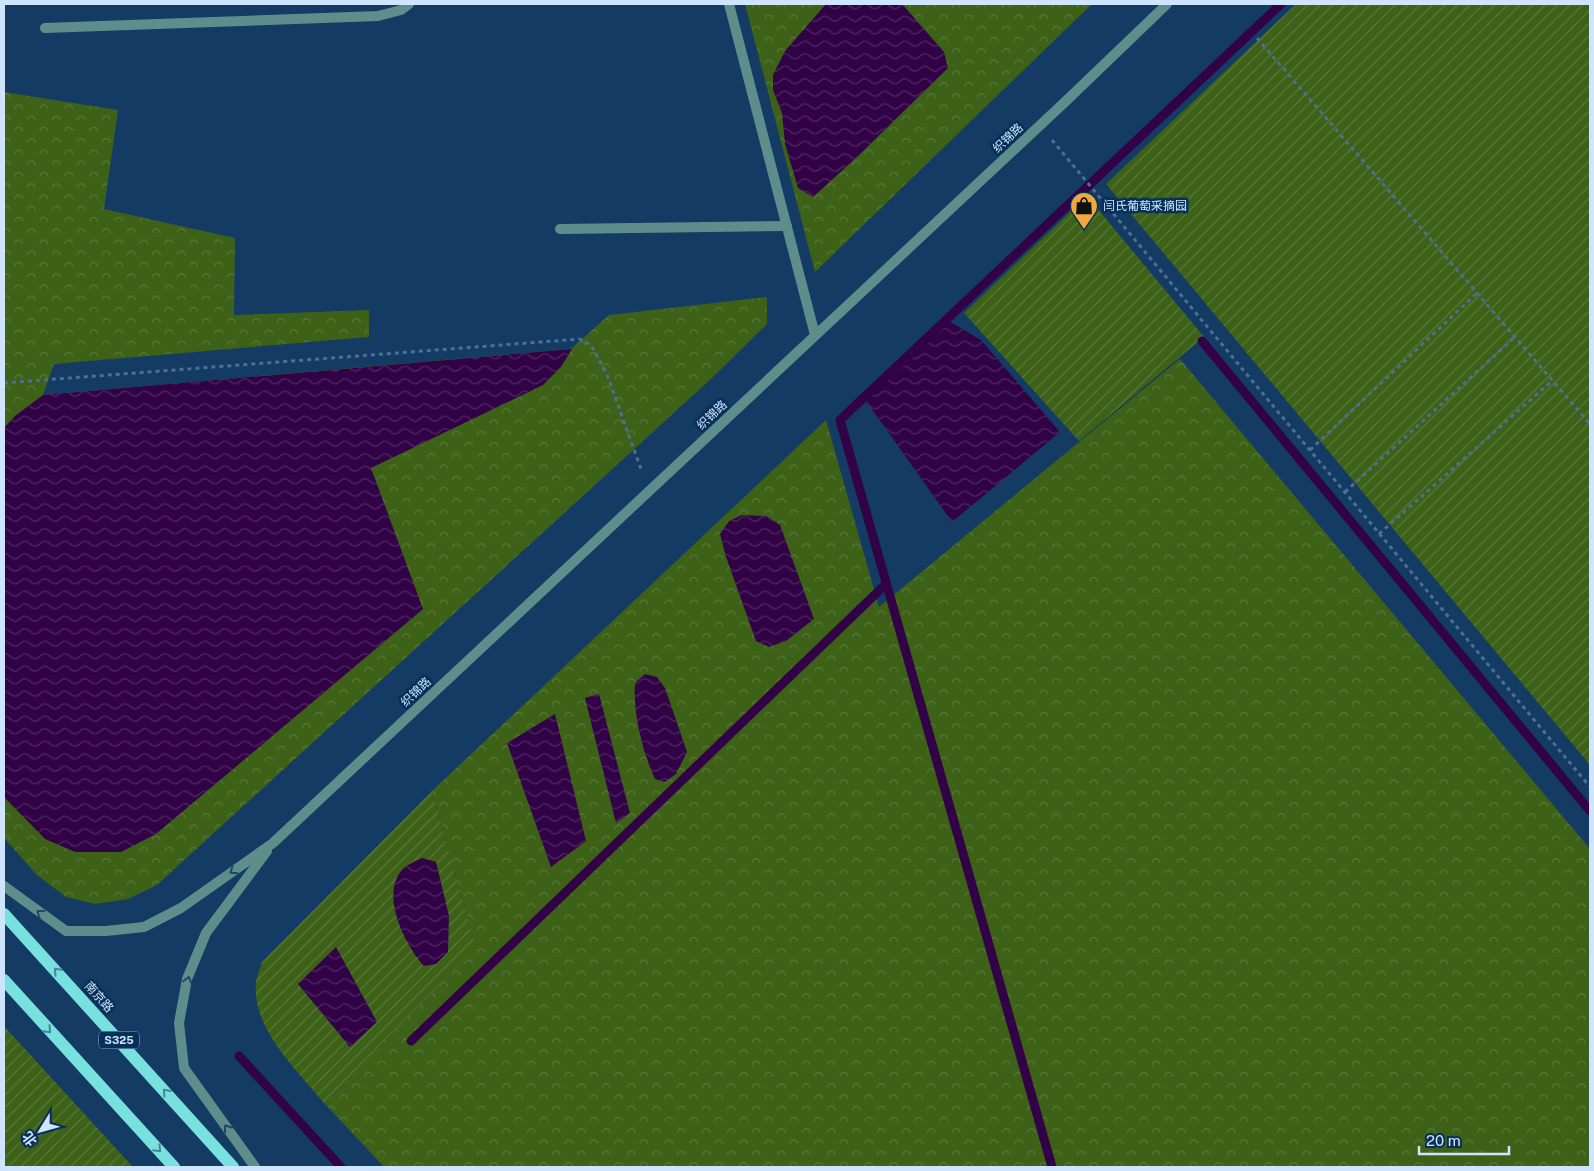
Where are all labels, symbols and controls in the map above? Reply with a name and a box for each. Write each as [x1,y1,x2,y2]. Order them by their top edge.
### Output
street label: 织锦路 [990,121,1026,155]
shop icon: 闫氏葡萄采摘园 [1069,191,1099,230]
place label: 闫氏葡萄采摘园 [1103,199,1187,213]
street label: 织锦路 [694,398,730,432]
street label: 织锦路 [398,675,434,709]
one-way arrow [229,865,239,874]
one-way arrow [37,909,46,919]
one-way arrow [54,968,63,977]
one-way arrow [182,975,193,984]
street label: 南京路 [82,979,116,1015]
one-way arrow [42,1024,51,1033]
road number: S325 [99,1032,139,1048]
one-way arrow [163,1088,172,1097]
north arrow [15,1106,65,1156]
one-way arrow [223,1124,233,1133]
scale bar [1419,1124,1509,1156]
text: 北 [19,1128,40,1149]
text: 20 m [1426,1132,1461,1149]
one-way arrow [152,1144,161,1153]

